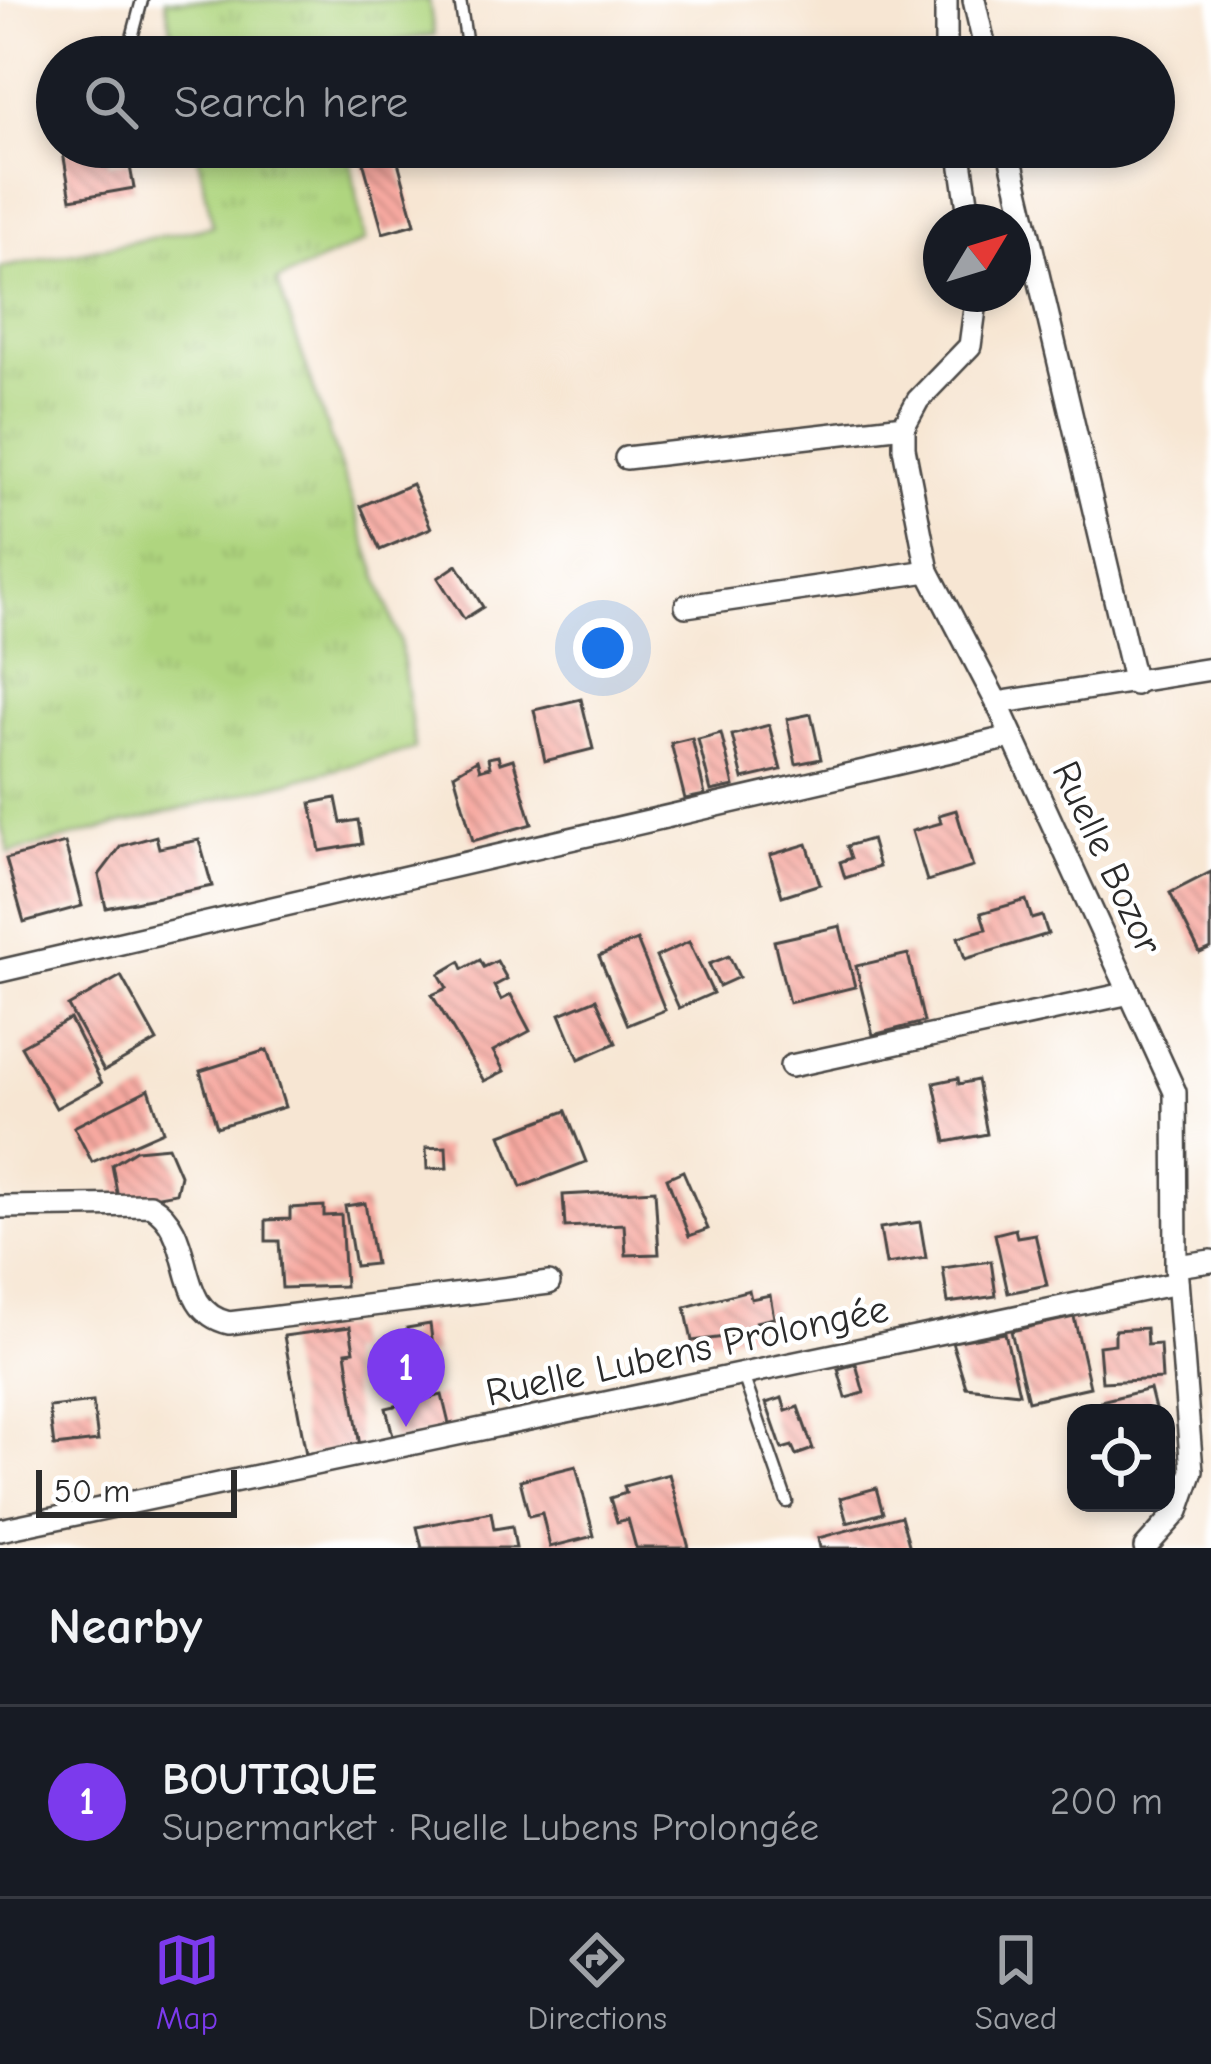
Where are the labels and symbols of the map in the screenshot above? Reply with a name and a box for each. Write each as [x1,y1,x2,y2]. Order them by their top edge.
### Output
north arrow [923,204,1031,312]
your location [573,618,633,678]
street label: Ruelle Bozor [1043,754,1172,962]
street label: Ruelle Lubens Prolongée [482,1286,892,1416]
pin: 1 [367,1328,445,1427]
scale bar [36,1464,237,1517]

